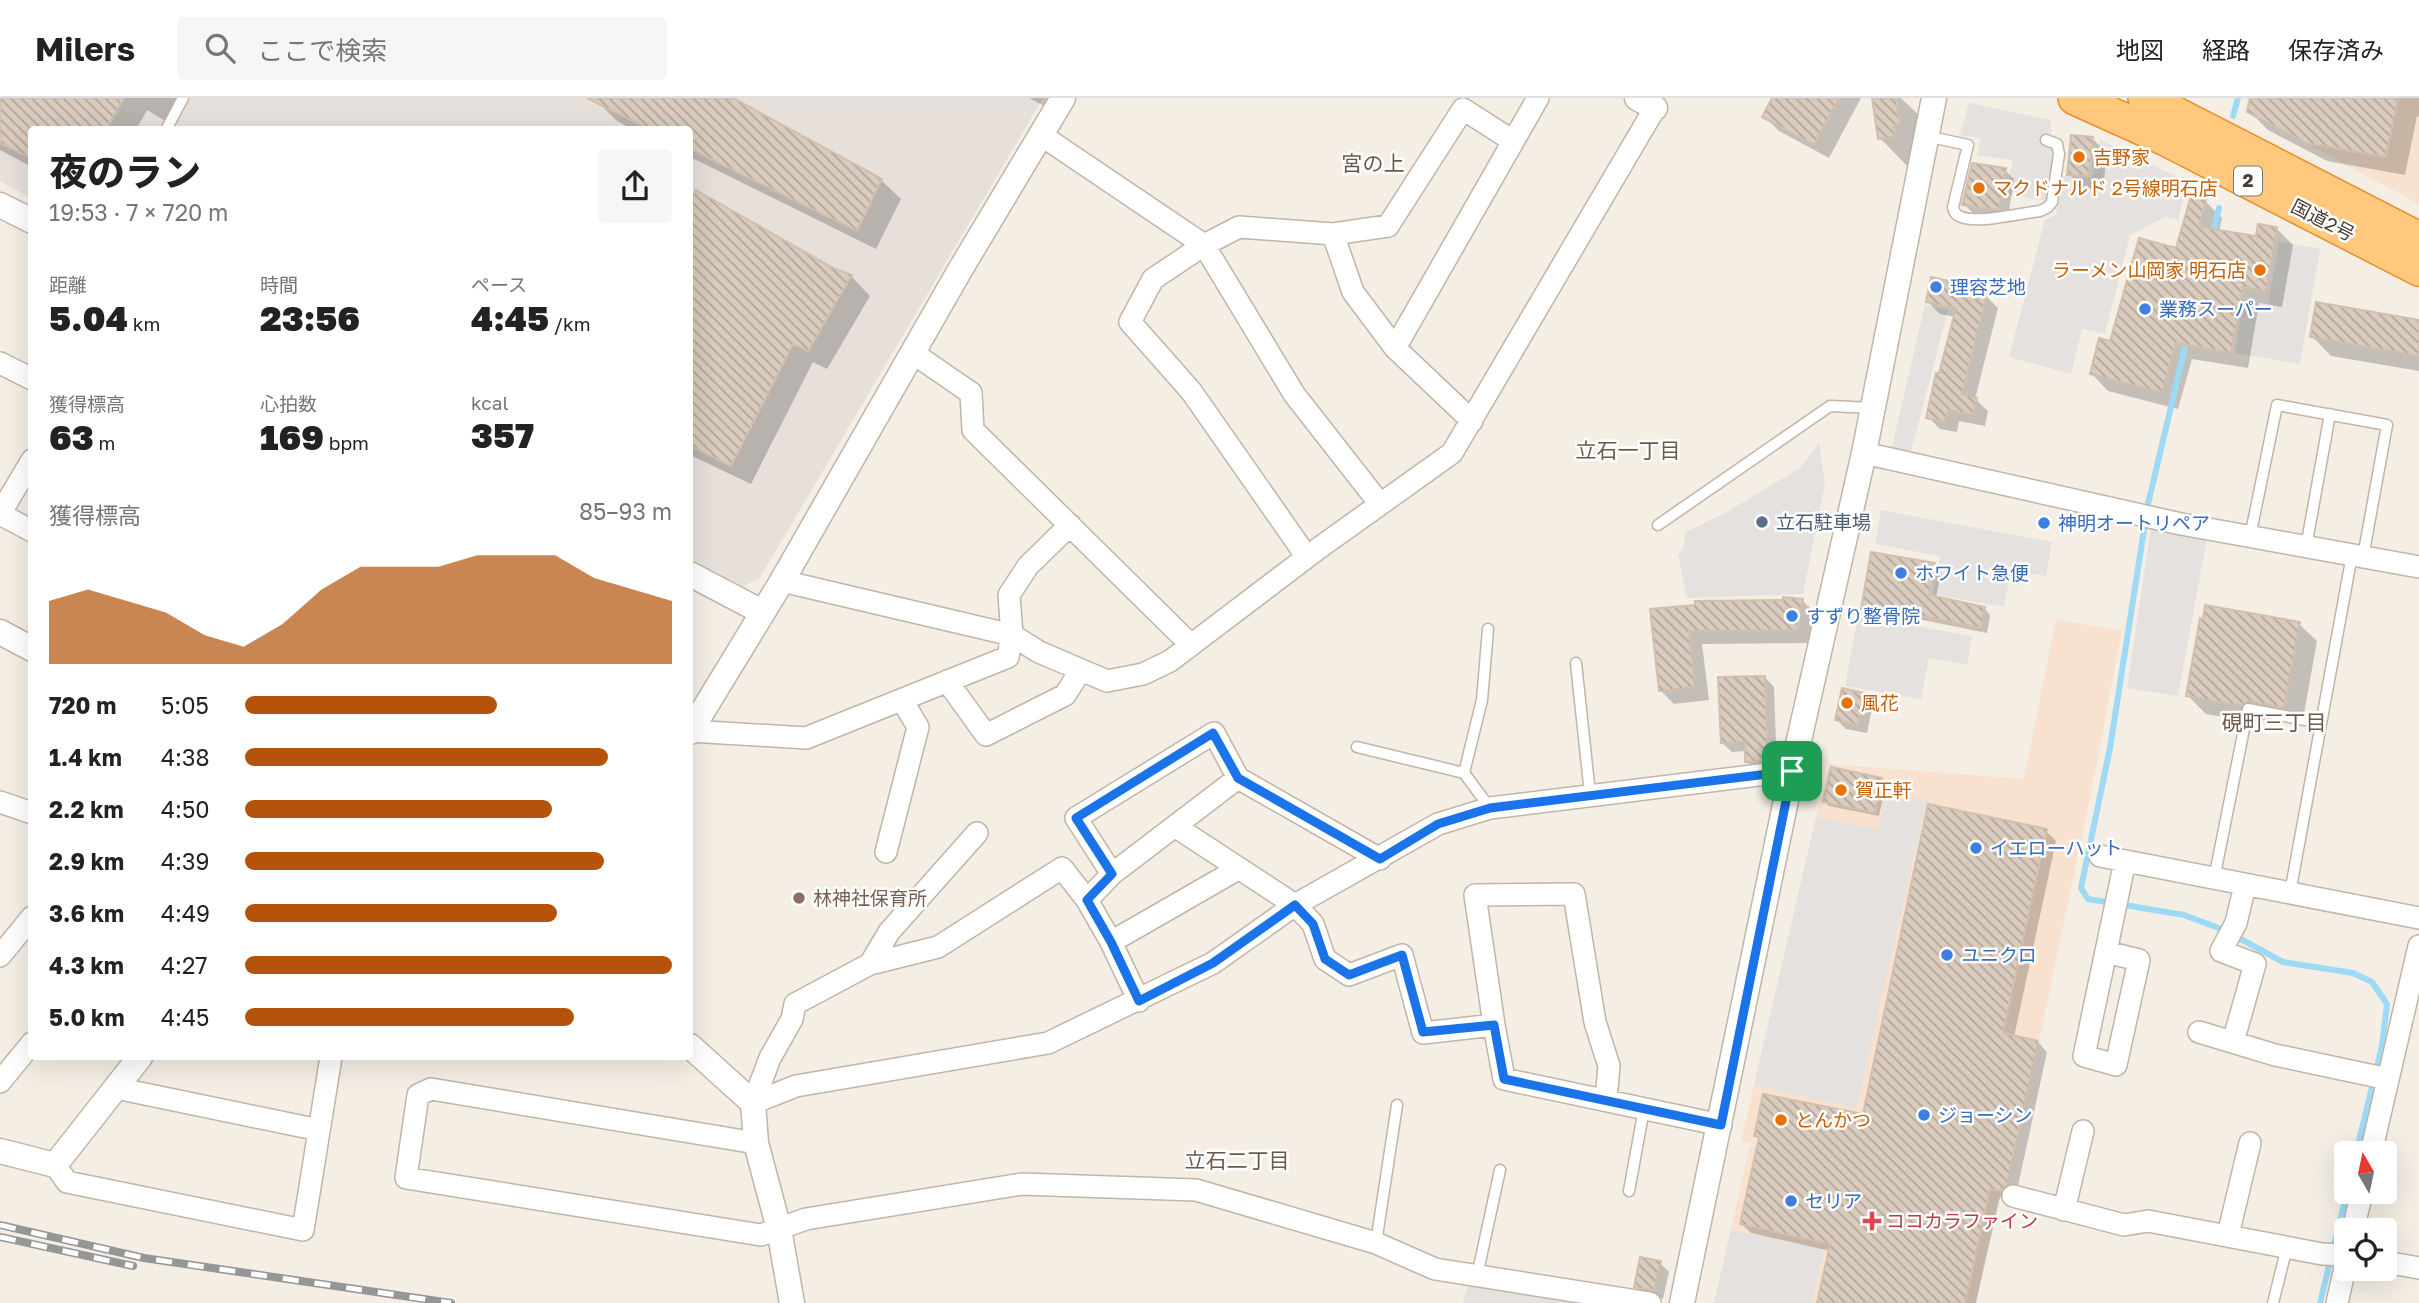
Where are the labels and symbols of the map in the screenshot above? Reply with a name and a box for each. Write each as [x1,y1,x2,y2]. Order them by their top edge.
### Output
place label: 吉野家 [2093,145,2150,168]
marker: 吉野家 [2071,149,2087,165]
district label: 宮の上 [1342,150,1405,176]
road number: 2 [2234,166,2262,196]
place label: マクドナルド 2号線明石店 [1993,176,2218,199]
marker: マクドナルド 2号線明石店 [1971,180,1987,196]
street label: 国道2号 [2288,194,2359,245]
place label: ラーメン山岡家 明石店 [2052,258,2246,281]
marker: ラーメン山岡家 明石店 [2252,262,2268,278]
place label: 理容芝地 [1950,275,2026,298]
marker: 理容芝地 [1928,279,1944,295]
place label: 業務スーパー [2159,297,2273,320]
marker: 業務スーパー [2137,301,2153,317]
district label: 立石一丁目 [1576,437,1681,463]
place label: 立石駐車場 [1776,510,1871,533]
place label: 神明オートリペア [2058,511,2210,534]
marker: 立石駐車場 [1754,514,1770,530]
marker: 神明オートリペア [2036,515,2052,531]
place label: ホワイト急便 [1915,561,2029,584]
marker: ホワイト急便 [1893,565,1909,581]
place label: すずり整骨院 [1806,604,1920,627]
marker: すずり整骨院 [1784,608,1800,624]
place label: 風花 [1861,691,1899,714]
marker: 風花 [1839,695,1855,711]
district label: 硯町三丁目 [2222,709,2327,735]
pin [1762,741,1822,801]
place label: 賀正軒 [1855,778,1912,801]
marker: 賀正軒 [1833,782,1849,798]
place label: イエローハット [1990,836,2122,859]
marker: イエローハット [1968,840,1984,856]
place label: 林神社保育所 [813,886,927,909]
marker: 林神社保育所 [791,890,807,906]
place label: ユニクロ [1961,943,2037,966]
marker: ユニクロ [1939,947,1955,963]
place label: ジョーシン [1938,1103,2033,1126]
marker: ジョーシン [1916,1107,1932,1123]
place label: とんかつ [1795,1108,1871,1131]
marker: とんかつ [1773,1112,1789,1128]
north arrow [2334,1141,2398,1204]
district label: 立石二丁目 [1185,1147,1290,1173]
place label: セリア [1805,1189,1862,1212]
marker: セリア [1783,1193,1799,1209]
place label: ココカラファイン [1886,1209,2038,1232]
marker: ココカラファイン [1864,1213,1880,1229]

